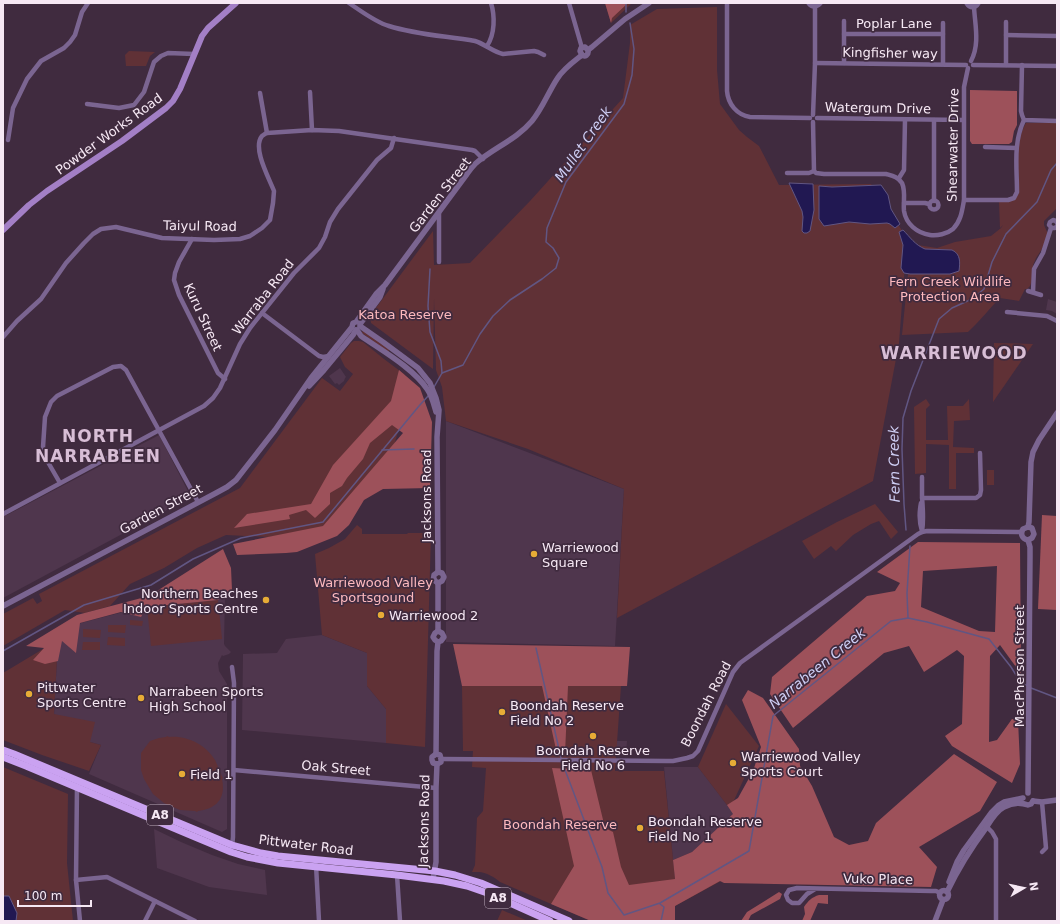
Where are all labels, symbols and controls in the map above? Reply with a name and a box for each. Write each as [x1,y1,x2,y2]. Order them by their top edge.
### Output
street label: Poplar Lane [856,16,932,31]
street label: Kingfisher way [842,45,938,61]
street label: Shearwater Drive [945,88,961,202]
street label: Powder Works Road [53,90,165,178]
street label: Watergum Drive [825,100,931,116]
water label: Mullet Creek [551,103,615,185]
street label: Garden Street [406,154,474,236]
street label: Taiyul Road [162,218,237,234]
street label: Warraba Road [229,256,297,338]
park label: Fern Creek Wildlife Protection Area [889,274,1011,304]
street label: Kuru Street [181,281,225,353]
park label: Katoa Reserve [358,307,452,322]
district label: WARRIEWOOD [880,343,1028,363]
water label: Fern Creek [885,425,903,502]
district label: NORTH NARRABEEN [35,426,161,466]
street label: Jacksons Road [419,450,434,543]
street label: Garden Street [117,481,205,537]
place label: Warriewood Square [542,540,619,570]
marker: Warriewood Square [529,549,539,559]
park label: Warriewood Valley Sportsgound [313,575,433,605]
place label: Northern Beaches Indoor Sports Centre [123,586,258,616]
marker: Northern Beaches Indoor Sports Centre [261,595,271,605]
street label: MacPherson Street [1012,605,1027,727]
place label: Warriewood 2 [389,608,478,623]
marker: Warriewood 2 [376,610,386,620]
water label: Narrabeen Creek [766,624,869,712]
street label: Boondah Road [678,659,734,749]
place label: Pittwater Sports Centre [37,680,126,710]
place label: Narrabeen Sports High School [149,684,264,714]
marker: Pittwater Sports Centre [24,689,34,699]
marker: Narrabeen Sports High School [136,693,146,703]
place label: Boondah Reserve Field No 2 [510,698,624,728]
marker: Boondah Reserve Field No 2 [497,707,507,717]
marker: Boondah Reserve Field No 6 [588,731,598,741]
place label: Boondah Reserve Field No 6 [536,743,650,773]
place label: Warriewood Valley Sports Court [741,749,861,779]
street label: Oak Street [301,758,371,778]
marker: Warriewood Valley Sports Court [728,758,738,768]
place label: Field 1 [190,767,232,782]
marker: Field 1 [177,769,187,779]
street label: Jacksons Road [416,774,432,869]
road number: A8 [147,805,173,825]
place label: Boondah Reserve Field No 1 [648,814,762,844]
park label: Boondah Reserve [503,817,617,832]
marker: Boondah Reserve Field No 1 [635,823,645,833]
street label: Pittwater Road [258,832,354,858]
north arrow [1004,868,1044,908]
street label: Vuko Place [843,871,913,887]
text: N [1026,881,1041,892]
scale bar [18,882,91,908]
road number: A8 [485,888,511,908]
text: 100 m [24,889,62,903]

